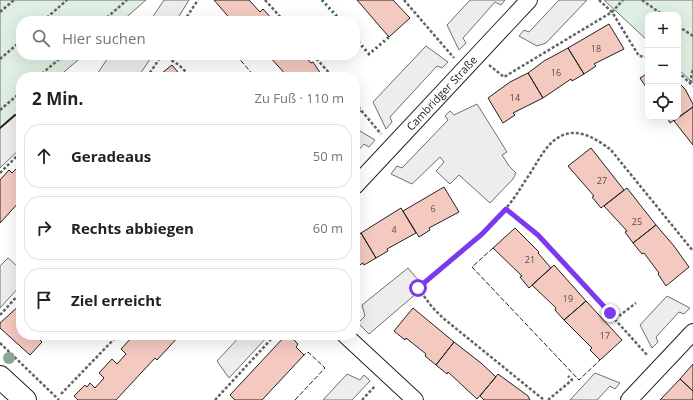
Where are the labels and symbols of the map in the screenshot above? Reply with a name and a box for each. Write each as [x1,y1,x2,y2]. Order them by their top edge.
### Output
house number: 18 [591,42,601,55]
street label: Cambridger Straße [403,52,480,134]
house number: 16 [551,66,561,79]
house number: 14 [510,91,520,104]
house number: 27 [597,174,607,187]
house number: 6 [430,202,436,215]
house number: 25 [632,215,642,228]
house number: 4 [391,223,397,236]
house number: 21 [525,253,535,266]
route start [409,279,427,297]
house number: 19 [563,292,573,305]
route end [601,304,619,322]
house number: 17 [600,329,610,342]

